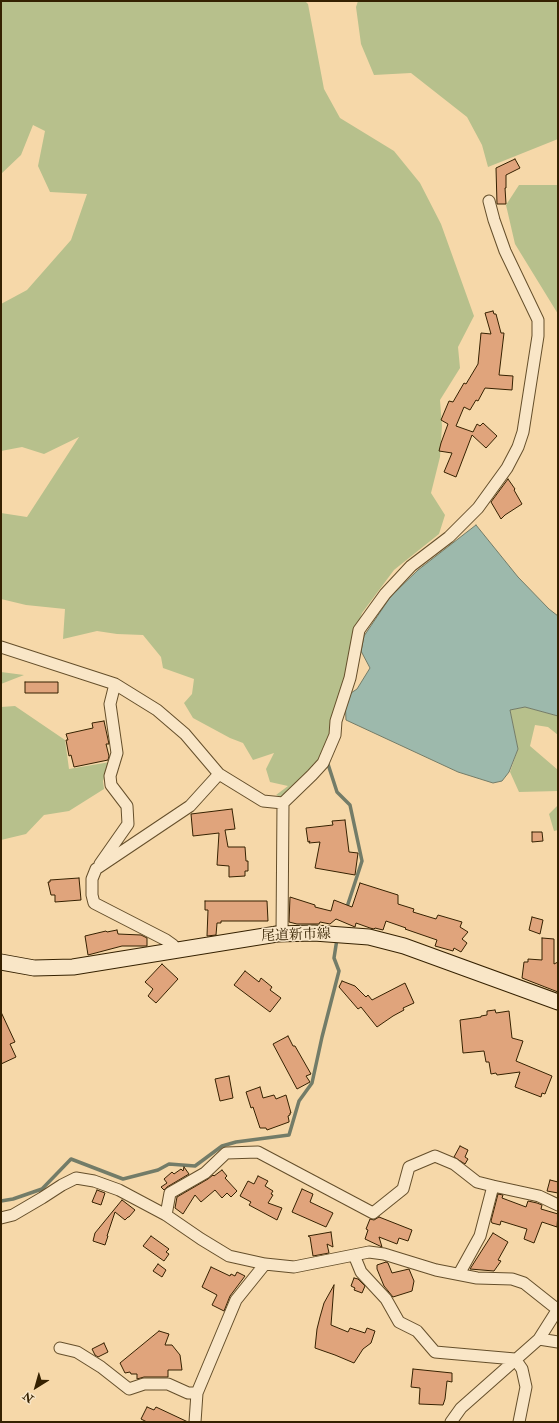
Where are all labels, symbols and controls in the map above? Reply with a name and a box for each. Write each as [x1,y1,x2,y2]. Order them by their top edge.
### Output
street label: 尾道新市線 [261,926,331,946]
north arrow [16,1367,56,1407]
text: N [21,1389,36,1405]

